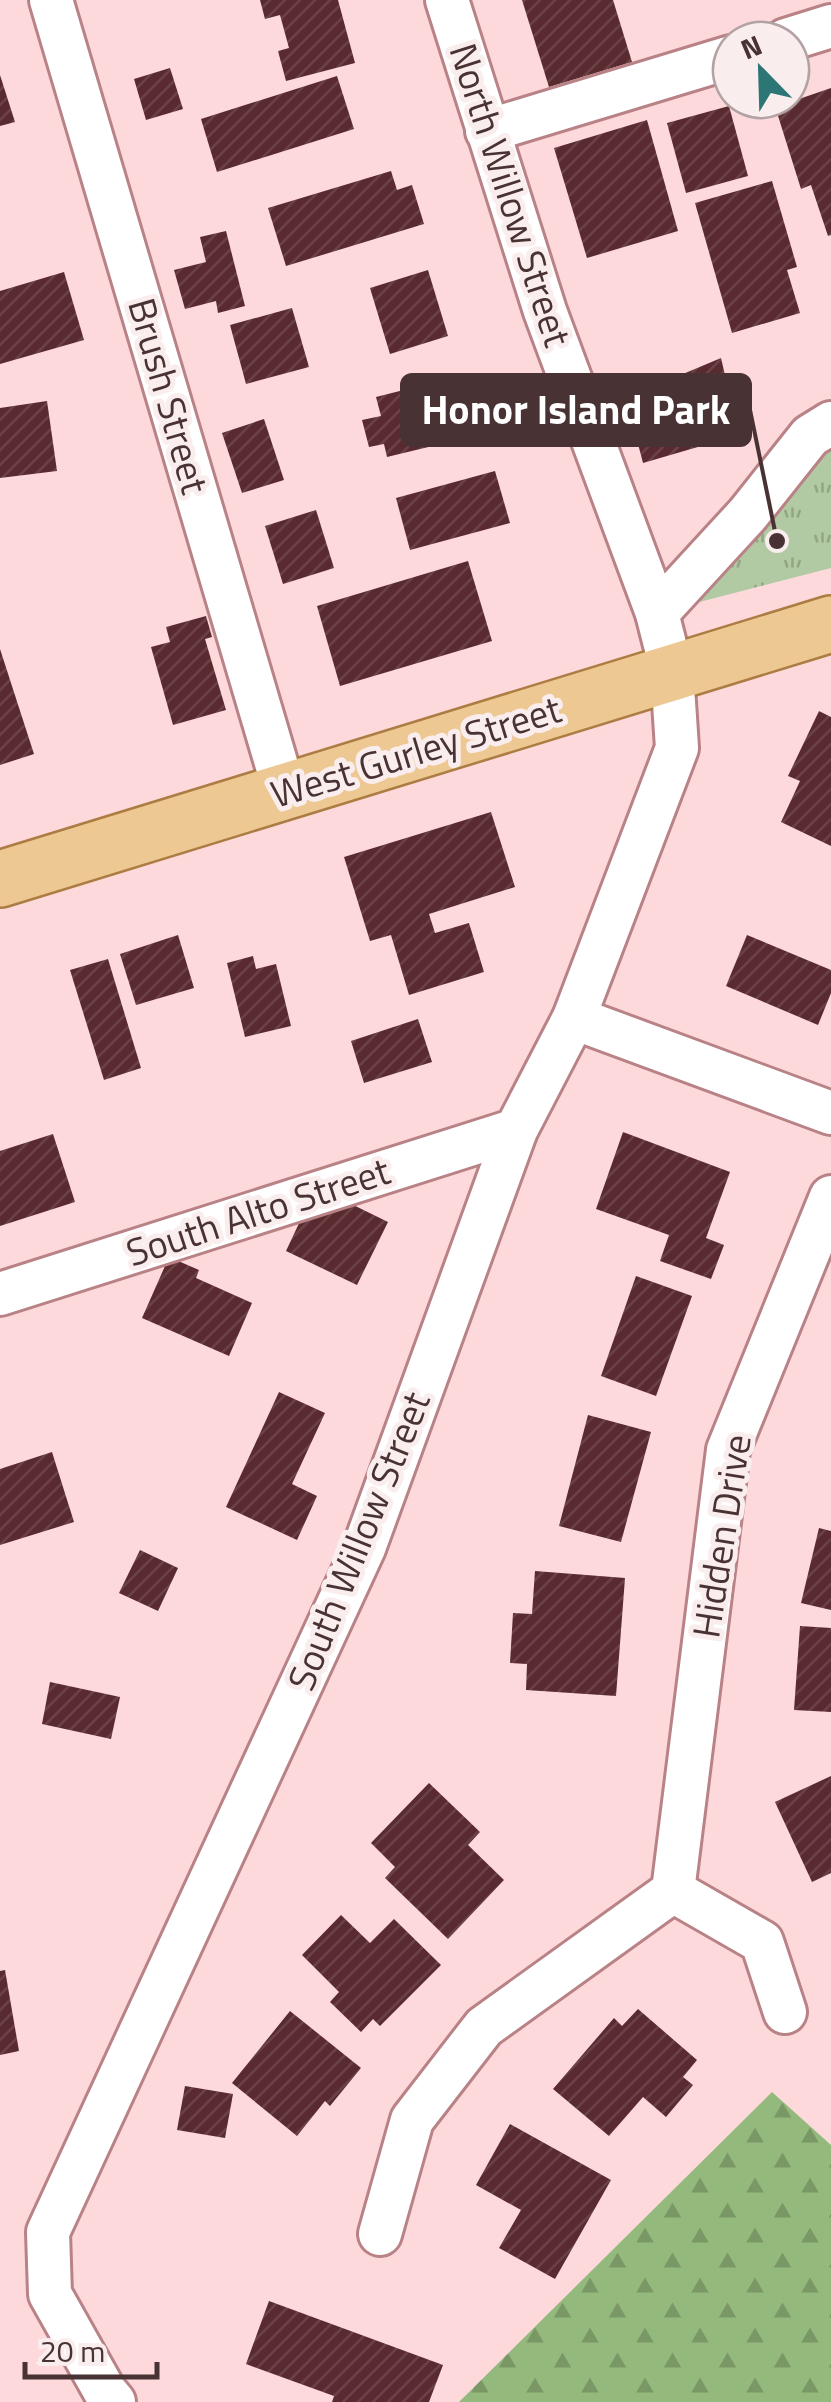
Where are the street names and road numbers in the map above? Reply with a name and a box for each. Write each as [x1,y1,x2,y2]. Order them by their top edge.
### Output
street label: North Willow Street [435,36,587,354]
street label: Brush Street [113,291,225,500]
street label: West Gurley Street [264,679,568,823]
street label: South Alto Street [118,1141,397,1281]
street label: South Willow Street [272,1382,444,1699]
street label: Hidden Drive [676,1430,766,1642]

